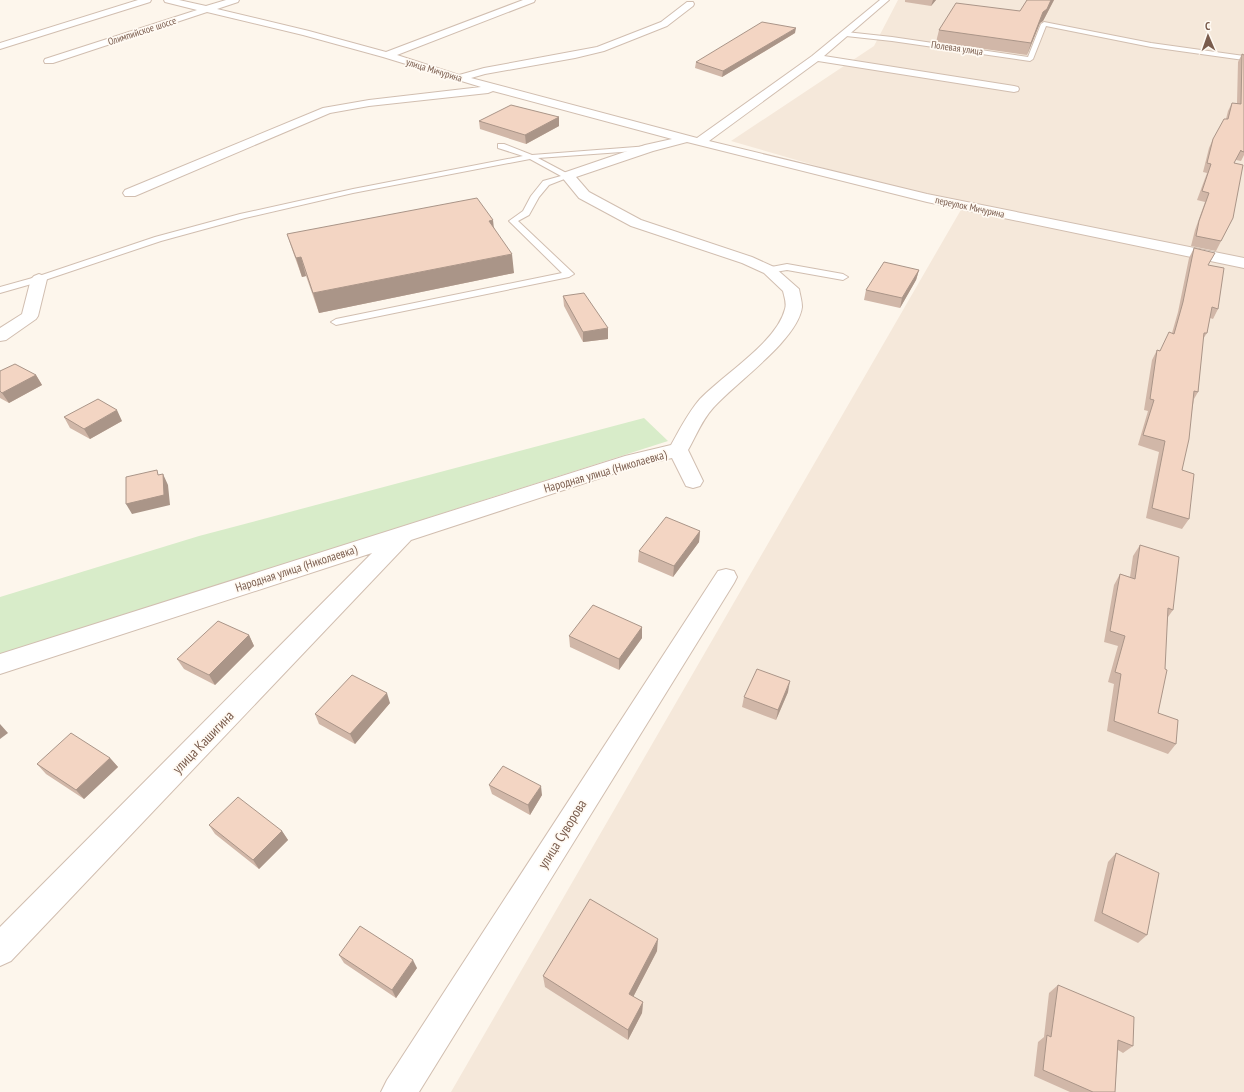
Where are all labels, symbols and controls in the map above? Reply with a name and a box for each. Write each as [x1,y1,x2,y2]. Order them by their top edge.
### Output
street label: Олимпийское шоссе [106,14,178,48]
north arrow [1188,16,1228,56]
text: С [1205,19,1210,33]
street label: Полевая улица [930,38,984,58]
street label: улица Мичурина [404,55,464,85]
street label: переулок Мичурина [934,193,1006,221]
street label: Народная улица (Николаевка) [542,446,668,496]
street label: Народная улица (Николаевка) [233,541,359,595]
street label: улица Кашигина [169,707,237,777]
street label: улица Суворова [534,796,590,872]

